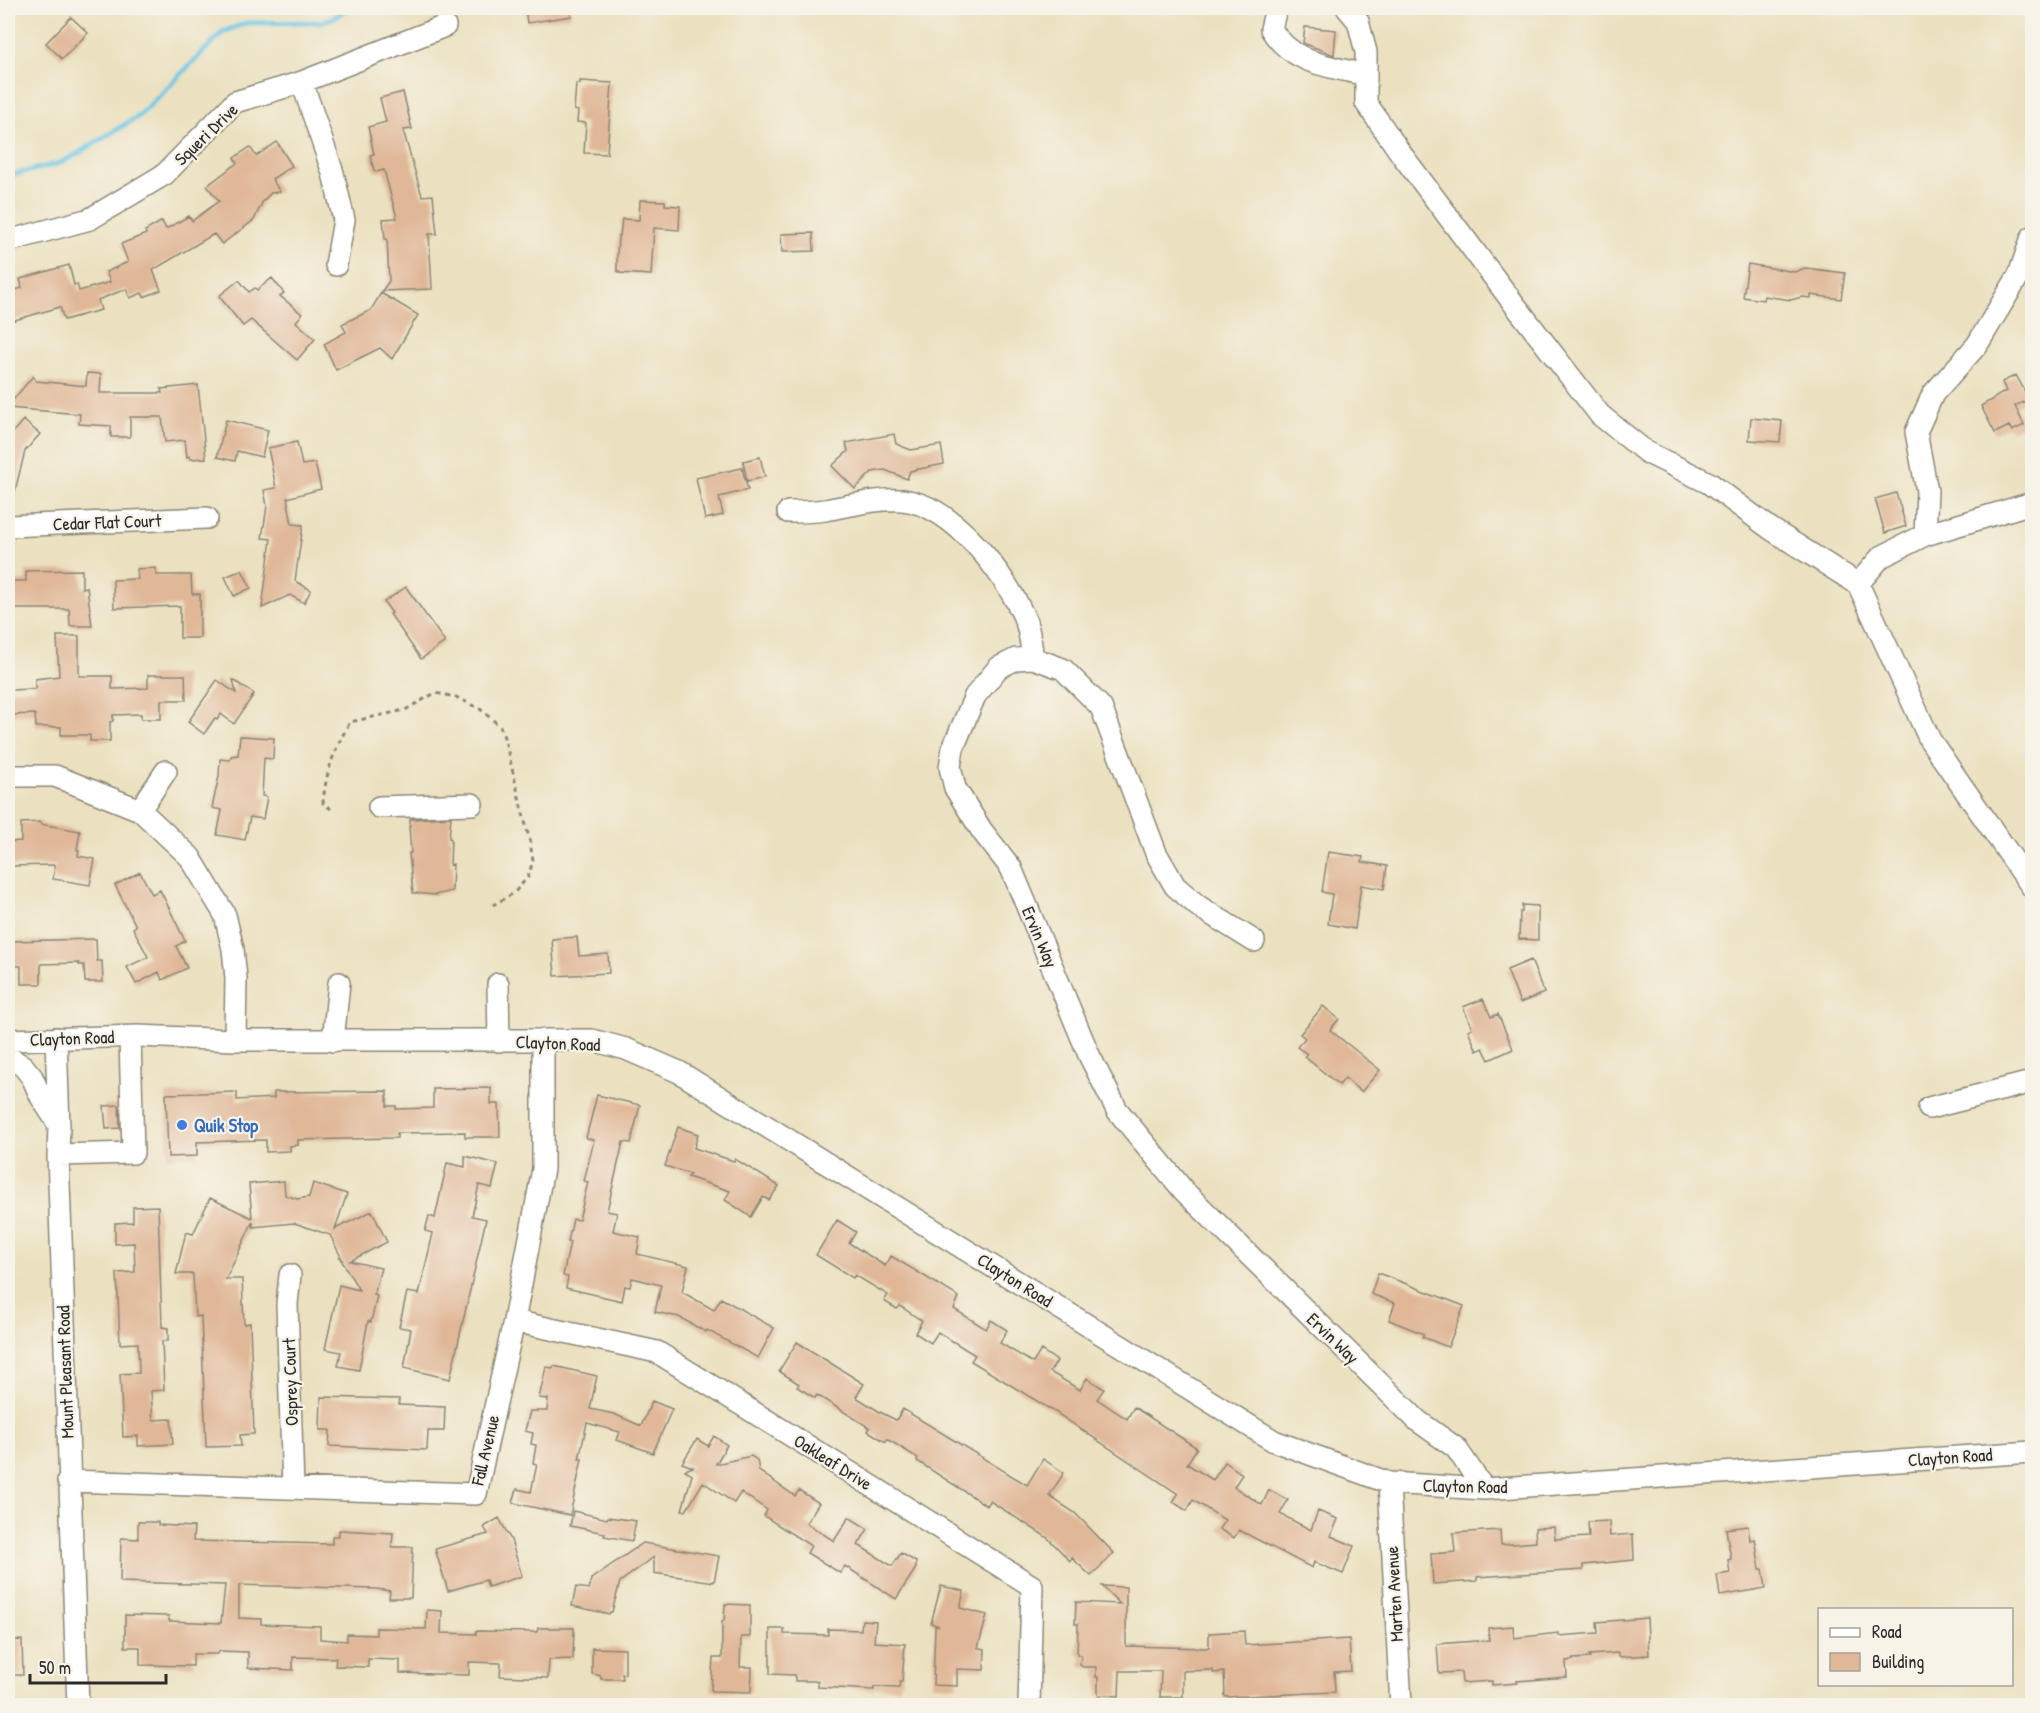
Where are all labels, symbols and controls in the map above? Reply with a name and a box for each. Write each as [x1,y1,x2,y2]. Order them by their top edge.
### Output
street label: Squeri Drive [169,97,243,171]
street label: Cedar Flat Court [52,508,162,536]
street label: Ervin Way [1016,903,1064,972]
street label: Clayton Road [29,1024,115,1052]
street label: Clayton Road [515,1029,601,1057]
place label: Quik Stop [194,1113,258,1139]
marker: Quik Stop [175,1118,189,1132]
street label: Clayton Road [973,1247,1057,1313]
street label: Mount Pleasant Road [50,1305,80,1439]
street label: Ervin Way [1301,1307,1365,1370]
street label: Osprey Court [276,1337,304,1426]
street label: Fall Avenue [465,1412,505,1489]
street label: Oakleaf Drive [789,1428,877,1496]
street label: Clayton Road [1907,1442,1993,1472]
street label: Clayton Road [1423,1473,1507,1499]
street label: Marten Avenue [1379,1545,1409,1643]
legend [1818,1608,2013,1686]
text: Road [1872,1619,1902,1644]
scale bar [30,1647,166,1685]
text: Building [1872,1649,1924,1674]
text: 50 m [39,1655,71,1680]

